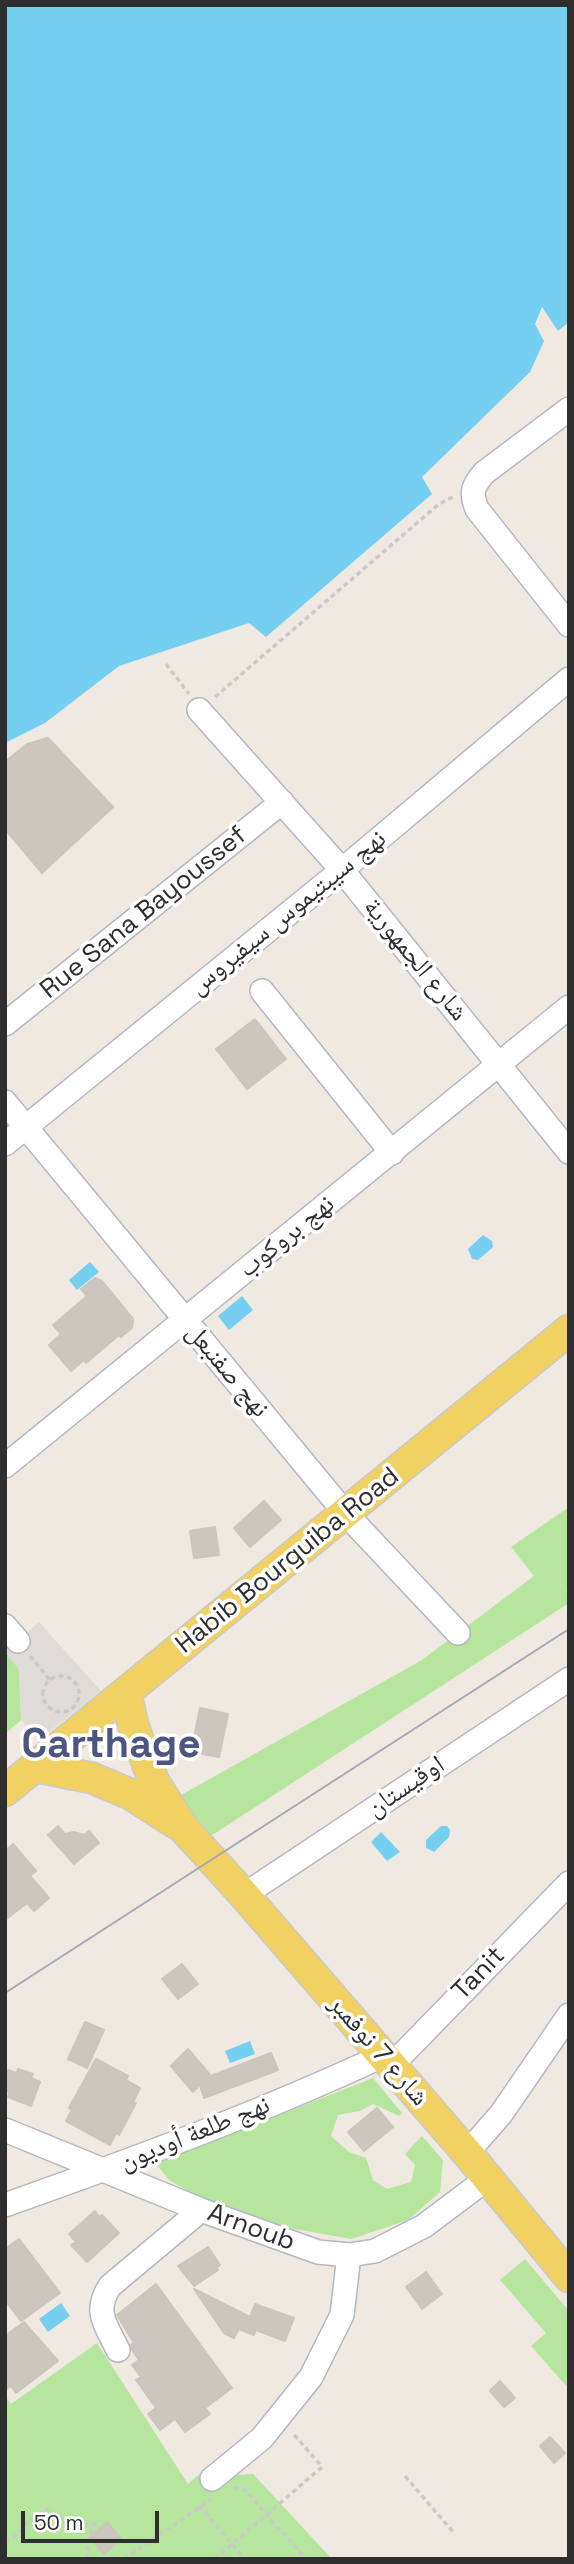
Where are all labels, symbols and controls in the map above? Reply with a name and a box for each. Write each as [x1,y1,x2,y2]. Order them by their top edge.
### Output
street label: Rue Sana Bayoussef [35,820,253,1006]
street label: نهج سيبتيموس سيفيروس [183,824,393,1002]
street label: شارع الجمهورية [356,892,474,1028]
street label: نهج بروكوب [233,1189,341,1285]
street label: نهج صفنبعل [179,1318,275,1424]
street label: Habib Bourguiba Road [170,1461,406,1661]
district label: Carthage [22,1722,200,1770]
street label: اوقيستان [361,1750,451,1824]
street label: Tanit [446,1941,512,2007]
street label: شارع 7 نوفمبر [321,1989,435,2113]
street label: نهج طلعة أوديون [115,2090,275,2178]
street label: Arnoub [203,2198,299,2258]
scale bar [24,2498,163,2542]
text: 50 m [34,2509,84,2536]

